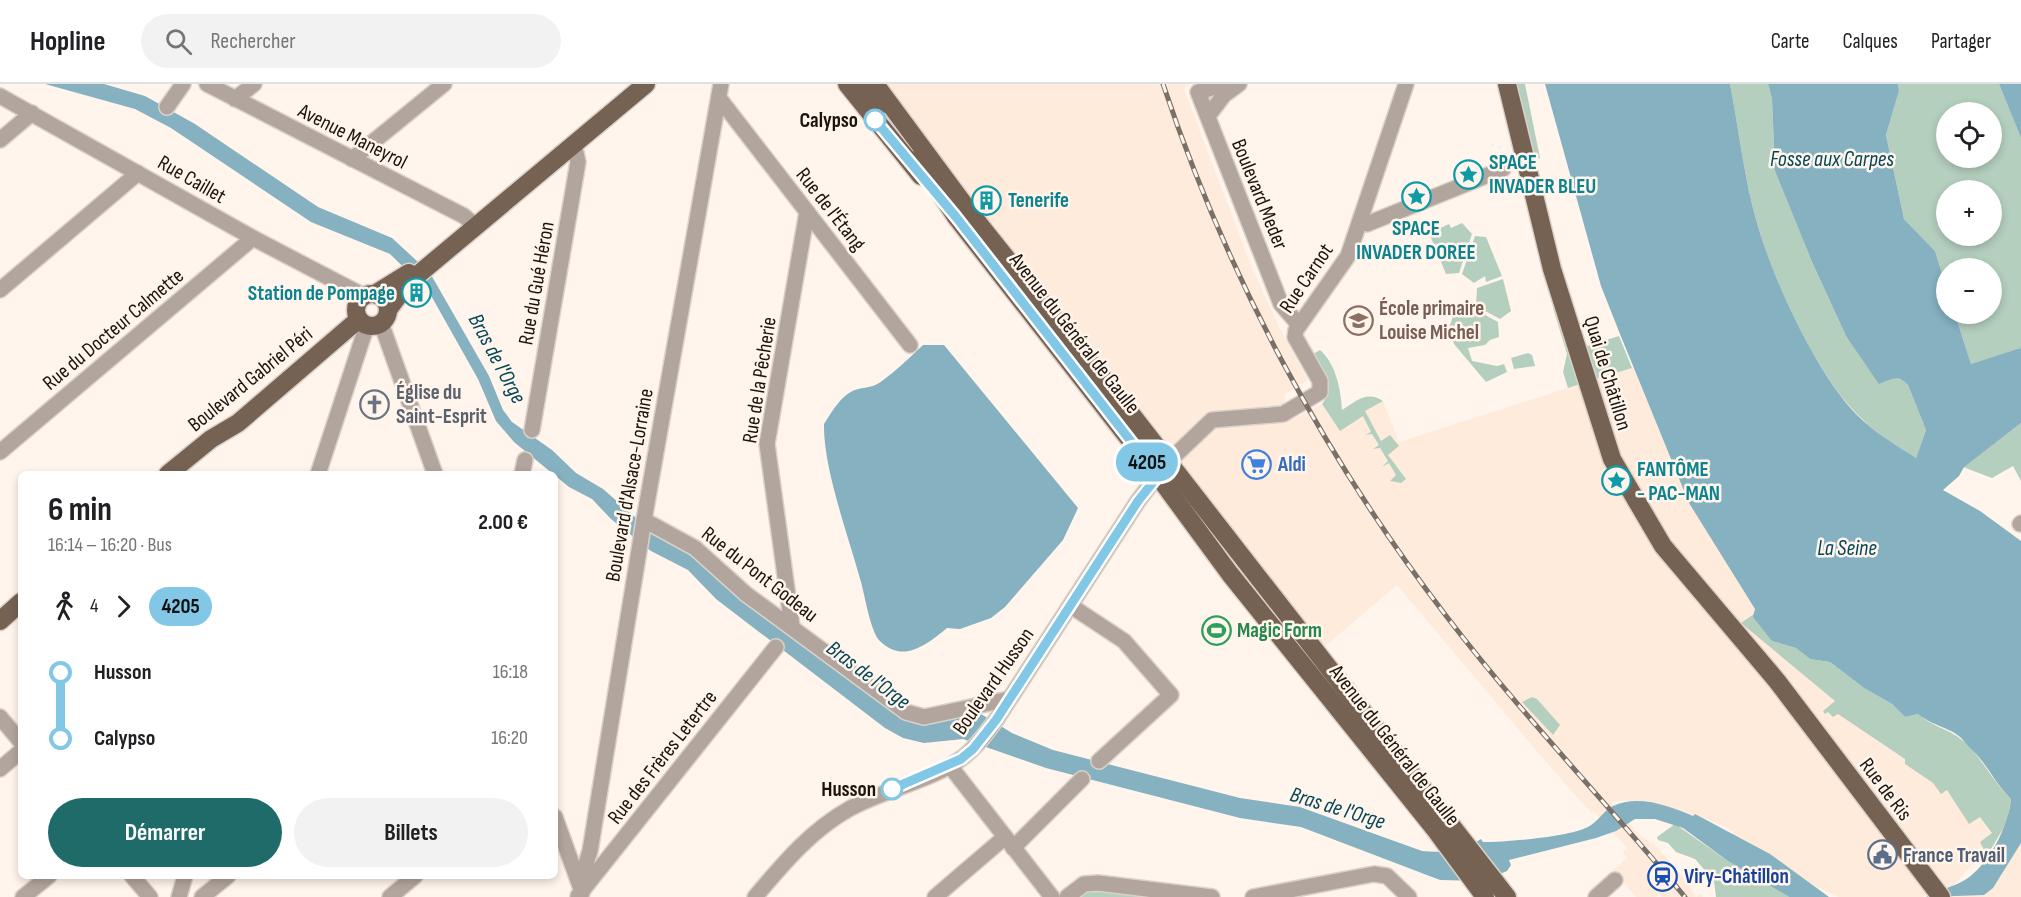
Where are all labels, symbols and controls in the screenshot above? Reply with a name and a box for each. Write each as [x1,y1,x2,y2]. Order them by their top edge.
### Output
search box [141,14,561,68]
text: Hopline [30,25,105,58]
icon: search [162,25,195,58]
text: Rechercher [210,28,296,55]
text: Carte [1771,29,1810,54]
text: Calques [1843,29,1898,54]
text: Partager [1931,29,1991,54]
street label: Avenue Maneyrol [293,98,411,175]
map controls [1936,102,2002,324]
button: locate [1936,102,2002,168]
place label: Calypso [800,108,858,133]
marker: Calypso [864,109,886,131]
street label: Boulevard Meder [1226,135,1293,253]
water label: Fosse aux Carpes [1770,146,1894,173]
street label: Rue Caillet [153,150,230,209]
place label: SPACE INVADER BLEU [1489,150,1596,199]
place icon: SPACE INVADER BLEU [1452,158,1484,190]
street label: Rue de l'Étang [790,163,871,256]
button: + [1936,180,2002,246]
place icon: SPACE INVADER DOREE [1400,181,1432,213]
building icon: Tenerife [971,184,1003,216]
place label: Tenerife [1008,188,1069,213]
place label: SPACE INVADER DOREE [1356,216,1476,265]
street label: Rue du Gué Héron [513,220,560,347]
street label: Rue Carnot [1274,239,1339,318]
street label: Avenue du Général de Gaulle [1003,247,1145,419]
button: − [1936,258,2002,324]
street label: Rue du Docteur Calmette [38,263,189,396]
building icon: Station de Pompage [400,277,432,309]
place label: Station de Pompage [248,281,395,306]
place label: École primaire Louise Michel [1379,296,1484,345]
school or university icon: École primaire Louise Michel [1342,304,1374,336]
water label: Bras de l'Orge [462,309,532,409]
street label: Quai de Châtillon [1578,313,1637,433]
street label: Rue de la Pêcherie [737,315,782,445]
street label: Boulevard Gabriel Péri [183,322,318,437]
place label: Église du Saint-Esprit [396,380,487,429]
street label: Boulevard d'Alsace-Lorraine [600,387,659,583]
church icon: Église du Saint-Esprit [359,388,391,420]
line badge: 4205 [1105,442,1189,482]
supermarket icon: Aldi [1241,448,1273,480]
text: 4205 [1128,450,1166,475]
place label: Aldi [1277,452,1306,477]
place label: FANTÔME - PAC-MAN [1637,457,1720,506]
place icon: FANTÔME - PAC-MAN [1600,465,1632,497]
text: 6 min [48,490,112,530]
text: 2.00 € [478,509,528,536]
street label: Rue du Pont Godeau [696,521,823,628]
text: 16:14 – 16:20 · Bus [48,533,172,557]
water label: La Seine [1817,535,1877,562]
icon: walk [48,590,81,623]
icon: forward [107,590,140,623]
text: 4 [90,594,98,618]
text: 4205 [161,594,200,619]
sports icon: Magic Form [1200,614,1232,646]
place label: Magic Form [1237,618,1322,643]
street label: Boulevard Husson [947,623,1039,740]
water label: Bras de l'Orge [821,635,916,716]
text: Husson [94,659,151,686]
street label: Avenue du Général de Gaulle [1323,659,1465,831]
text: 16:18 [493,660,528,684]
street label: Rue des Frères Letertre [602,685,722,829]
text: Calypso [94,725,155,752]
text: 16:20 [491,726,528,750]
street label: Rue de Ris [1854,753,1917,826]
place label: Husson [821,777,876,802]
marker: Husson [881,778,903,800]
water label: Bras de l'Orge [1287,781,1389,836]
button: Démarrer [48,798,282,867]
button: Billets [294,798,528,867]
public building icon: France Travail [1866,839,1898,871]
place label: France Travail [1903,843,2005,868]
station icon: Viry-Châtillon [1647,860,1679,892]
place label: Viry-Châtillon [1684,864,1789,889]

